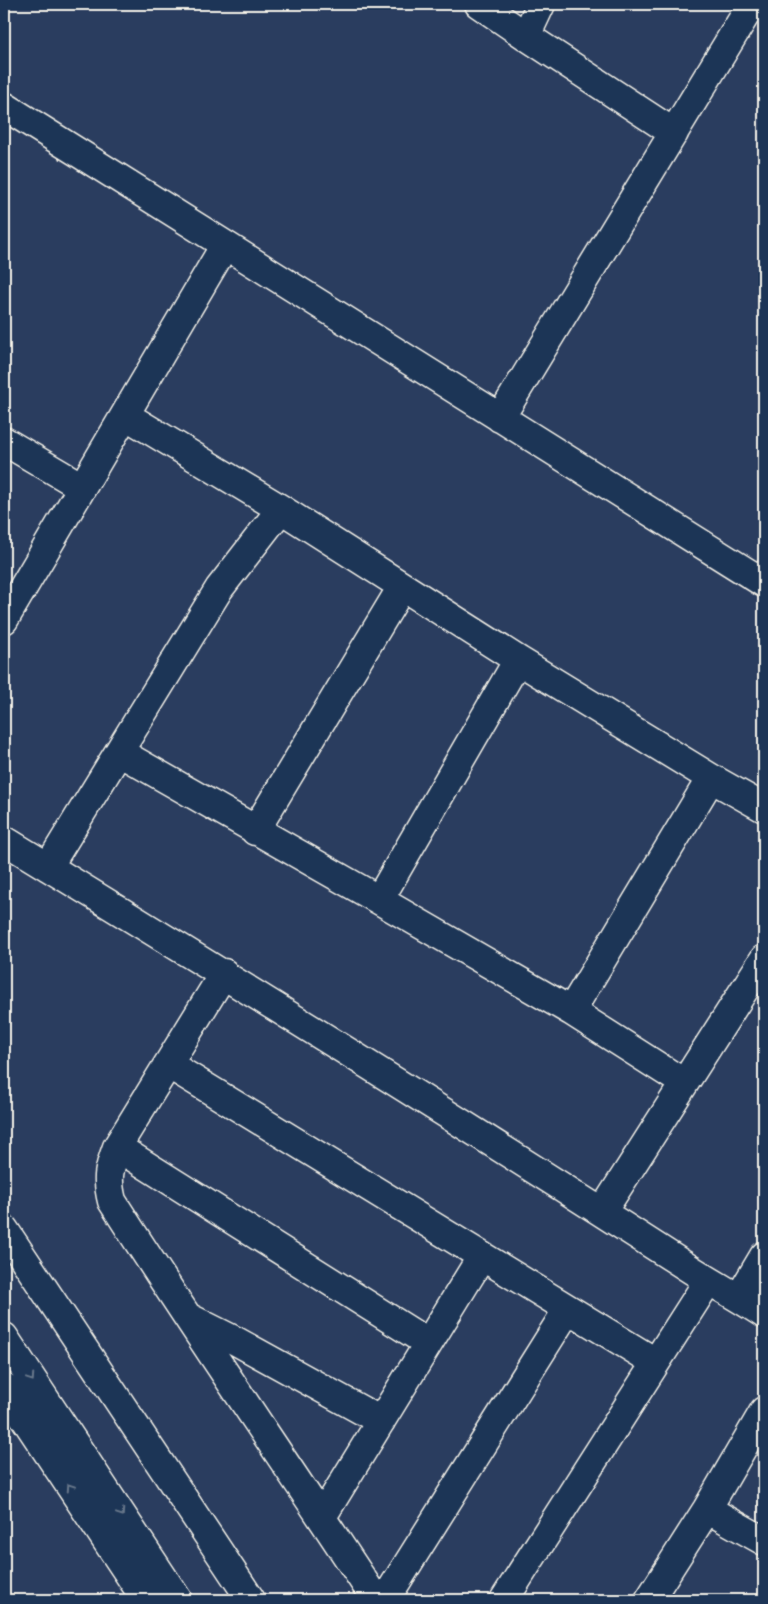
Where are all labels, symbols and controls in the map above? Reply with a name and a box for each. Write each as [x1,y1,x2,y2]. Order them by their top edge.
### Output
one-way arrow [25,1372,34,1381]
one-way arrow [67,1483,77,1492]
one-way arrow [114,1508,124,1517]

